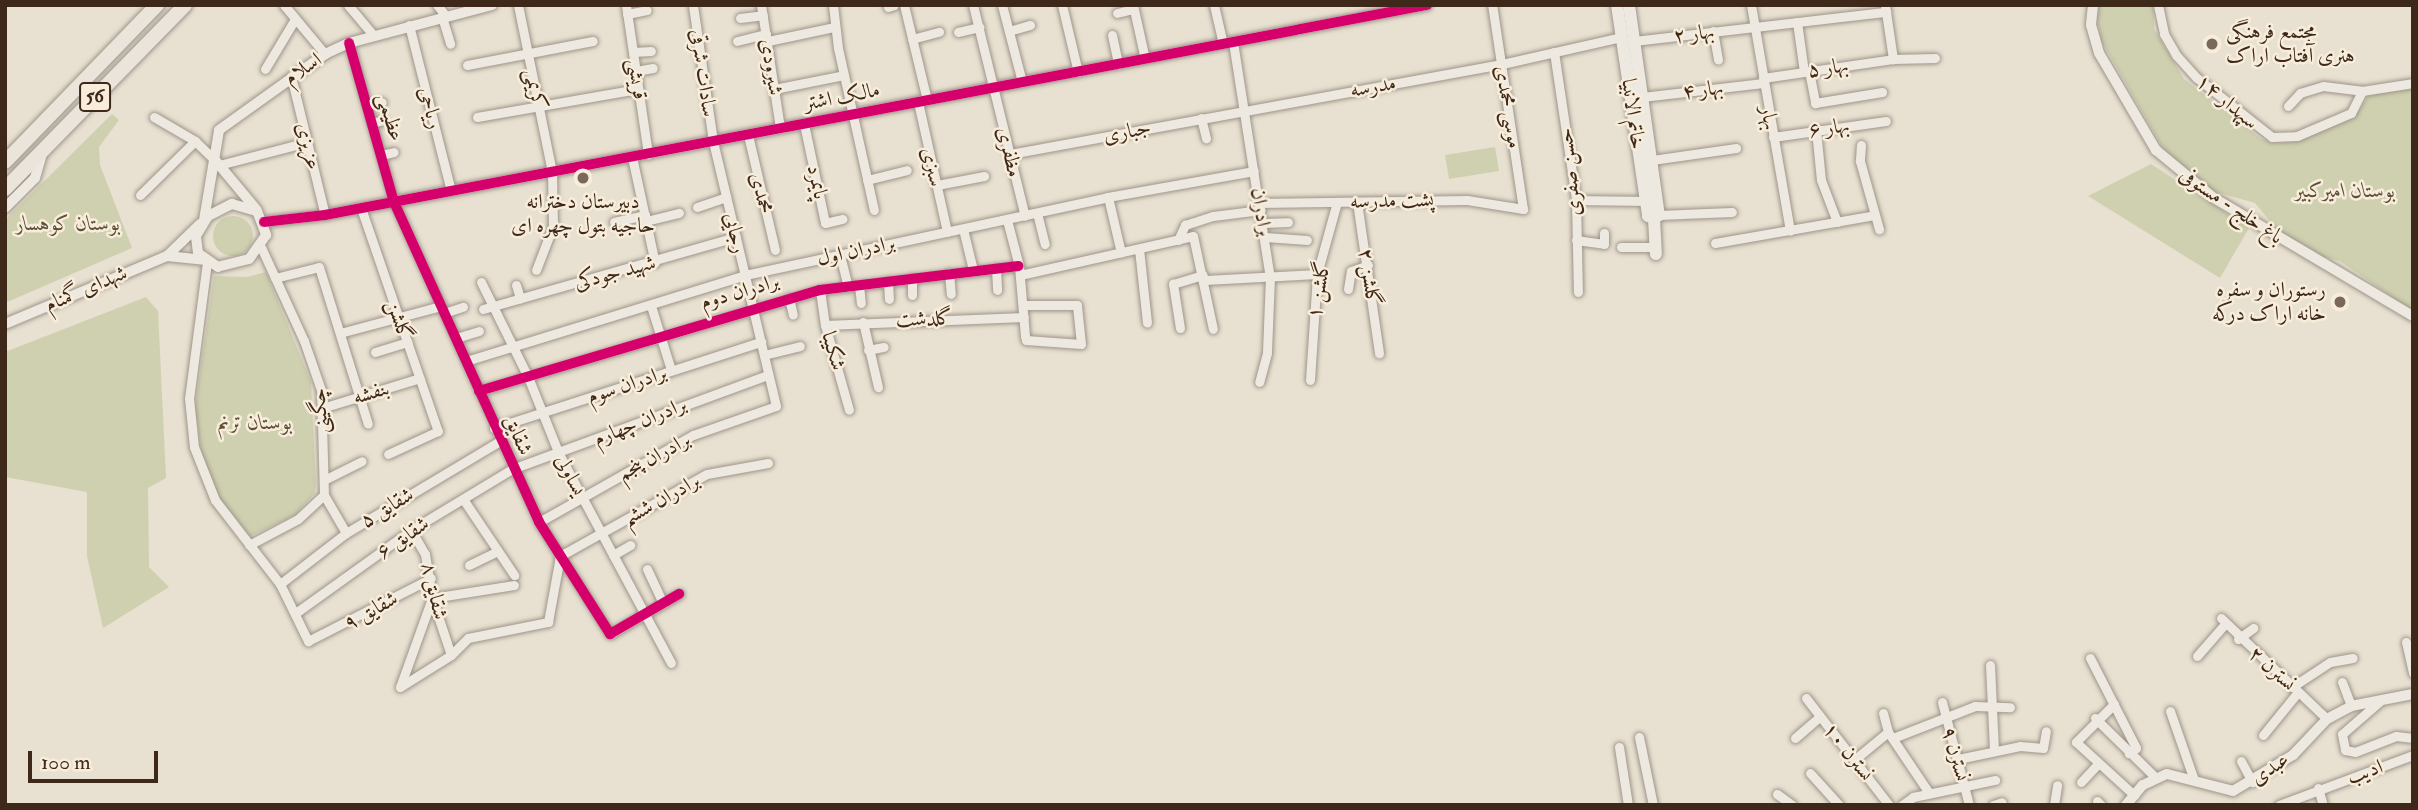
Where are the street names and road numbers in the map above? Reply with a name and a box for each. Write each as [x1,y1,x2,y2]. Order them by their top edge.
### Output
street label: بهار ۲ [1672,19,1716,49]
street label: سادات شرقی [684,27,722,119]
street label: شیرودی [754,37,788,97]
street label: اسلام [279,47,327,91]
street label: بهار ۵ [1806,53,1850,83]
street label: قریشی [622,57,652,101]
street label: موسی محمدی [1489,64,1527,150]
street label: کریمی [519,67,551,111]
street label: سپهدار ۱۴ [2191,69,2263,135]
street label: مدرسه [1348,71,1398,103]
street label: بهار ۴ [1681,75,1725,105]
street label: مالک اشتر [802,77,882,117]
street label: خاتم الانبیا [1616,77,1650,151]
road number: 56 [78,82,112,113]
street label: ریاحی [413,84,447,132]
street label: عظیمی [371,90,409,144]
street label: بهار [1754,104,1784,132]
street label: بهار ۶ [1807,113,1851,143]
street label: جباری [1101,115,1153,149]
street label: عزیزی [290,120,326,172]
street label: مظفری [991,124,1027,180]
street label: حسن صفری [1553,126,1587,218]
street label: سبزی [915,145,949,189]
street label: پایمرد [801,162,833,202]
street label: باغ خلج - مستوفی [2174,162,2288,250]
street label: محمدی [744,170,778,216]
street label: برادران [1245,186,1277,238]
street label: پشت مدرسه [1350,188,1434,214]
street label: رجایی [718,210,752,256]
street label: برادران اول [815,230,897,272]
street label: گلشن ۲ [1352,247,1386,307]
street label: شهید جودکی [572,250,658,296]
street label: گلشن ۱ [1302,259,1336,321]
street label: شهدای گمنام [41,260,131,318]
street label: برادران دوم [698,269,782,315]
street label: گلشن [380,296,418,344]
street label: گلدشت [895,305,953,333]
street label: شکیبا [815,329,851,373]
street label: برادران سوم [584,360,670,410]
street label: بنفشه [350,376,392,410]
street label: چگینی [306,387,334,435]
street label: برادران چهارم [590,392,690,452]
street label: شقایق [498,411,538,459]
street label: برادران پنجم [613,427,695,487]
street label: یساولی [549,450,591,500]
street label: برادران ششم [618,468,704,532]
street label: شقایق ۵ [356,482,418,534]
street label: شقایق ۶ [372,511,434,565]
street label: شقایق ۸ [415,560,453,622]
street label: شقایق ۹ [339,586,403,636]
street label: نسترن ۲ [2243,641,2301,697]
street label: نسترن ۱۰ [1817,718,1879,786]
street label: نسترن ۹ [1935,724,1975,784]
street label: عبدی [2246,747,2294,791]
street label: ادیب [2344,754,2386,790]

